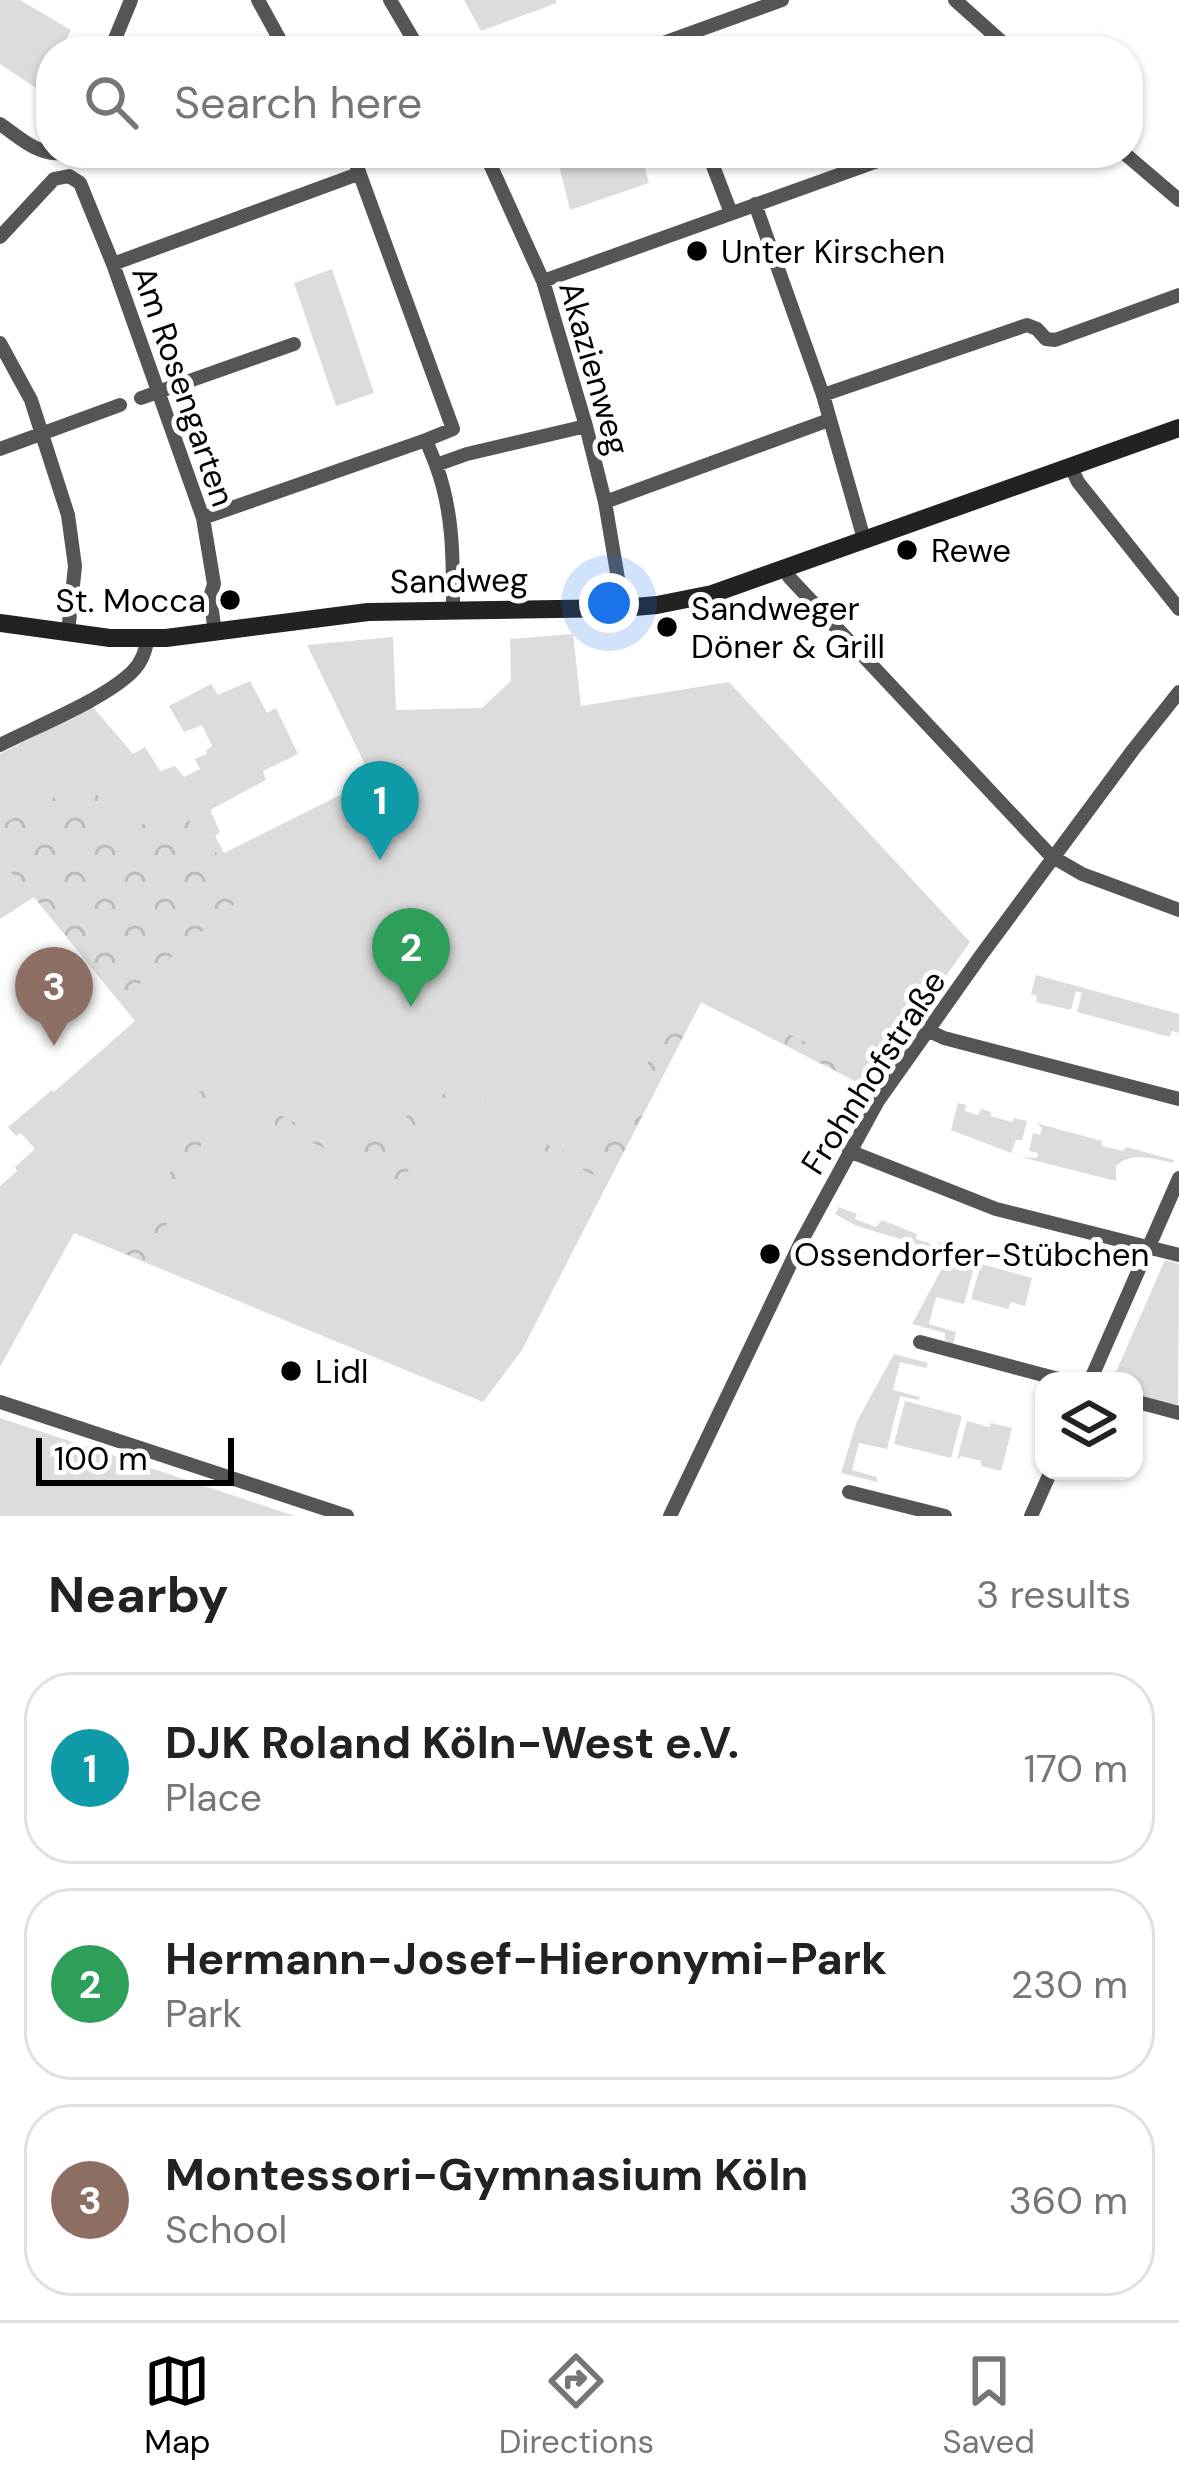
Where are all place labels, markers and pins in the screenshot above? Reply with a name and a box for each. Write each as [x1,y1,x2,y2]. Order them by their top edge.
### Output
place label: Unter Kirschen [721,230,945,273]
marker: Unter Kirschen [684,238,710,264]
place label: Rewe [931,529,1011,572]
marker: Rewe [894,537,920,563]
place label: St. Mocca [56,579,206,622]
marker: St. Mocca [217,587,243,613]
place label: Sandweger Döner & Grill [691,587,885,668]
marker: Sandweger Döner & Grill [654,614,680,640]
pin: 1 [341,761,419,860]
pin: 2 [372,908,450,1007]
pin: 3 [15,947,93,1046]
place label: Ossendorfer-Stübchen [794,1233,1149,1276]
marker: Ossendorfer-Stübchen [757,1241,783,1267]
place label: Lidl [315,1350,368,1393]
marker: Lidl [278,1358,304,1384]

